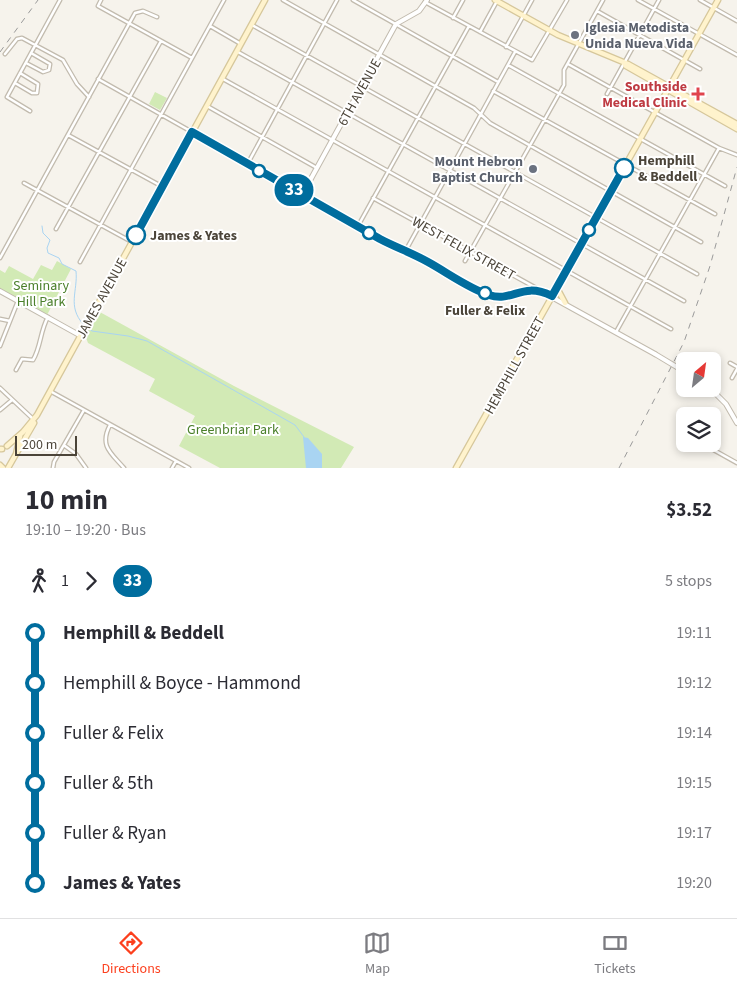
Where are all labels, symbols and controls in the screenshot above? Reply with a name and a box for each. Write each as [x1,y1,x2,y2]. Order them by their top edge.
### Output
place label: Iglesia Metodista Unida Nueva Vida [585,18,693,54]
marker: Iglesia Metodista Unida Nueva Vida [569,29,581,41]
street label: 6TH AVENUE [333,55,387,130]
place label: Southside Medical Clinic [602,77,687,113]
marker: Southside Medical Clinic [691,87,705,101]
place label: Hemphill & Beddell [638,151,697,187]
place label: Mount Hebron Baptist Church [432,152,523,188]
marker: Hemphill & Beddell [614,158,634,178]
marker: Mount Hebron Baptist Church [527,163,539,175]
unlabelled marker [252,164,266,178]
line badge: 33 [272,174,316,206]
text: 33 [284,177,304,202]
street label: WEST FELIX STREET [408,212,519,286]
unlabelled marker [582,223,596,237]
marker: James & Yates [126,225,146,245]
place label: James & Yates [150,226,237,246]
unlabelled marker [362,226,376,240]
street label: JAMES AVENUE [71,254,132,343]
park label: Seminary Hill Park [13,276,69,312]
marker: Fuller & Felix [478,286,492,300]
place label: Fuller & Felix [445,301,525,321]
street label: HEMPHILL STREET [480,313,550,418]
north arrow [676,352,721,398]
map controls [676,352,721,452]
button: layers [676,407,721,452]
park label: Greenbriar Park [187,420,279,440]
scale bar [15,433,78,456]
text: 200 m [22,435,57,455]
text: 10 min [25,480,108,520]
text: $3.52 [666,497,712,524]
text: 19:10 – 19:20 · Bus [25,519,146,541]
icon: walk [25,567,53,595]
icon: forward [77,567,105,595]
text: 33 [123,568,142,593]
text: 1 [61,570,69,592]
text: 5 stops [665,570,712,592]
text: Hemphill & Beddell [63,620,224,647]
text: 19:11 [676,622,712,644]
text: Hemphill & Boyce - Hammond [63,670,301,697]
text: 19:12 [676,672,712,694]
text: Fuller & Felix [63,720,164,747]
text: 19:14 [676,722,712,744]
text: Fuller & 5th [63,770,154,797]
text: 19:15 [676,772,712,794]
text: Fuller & Ryan [63,820,167,847]
text: 19:17 [676,822,712,844]
text: James & Yates [63,870,181,897]
text: 19:20 [676,872,712,894]
tab: Directions [101,929,161,979]
tab: Map [363,929,391,979]
tab: Tickets [594,929,636,979]

